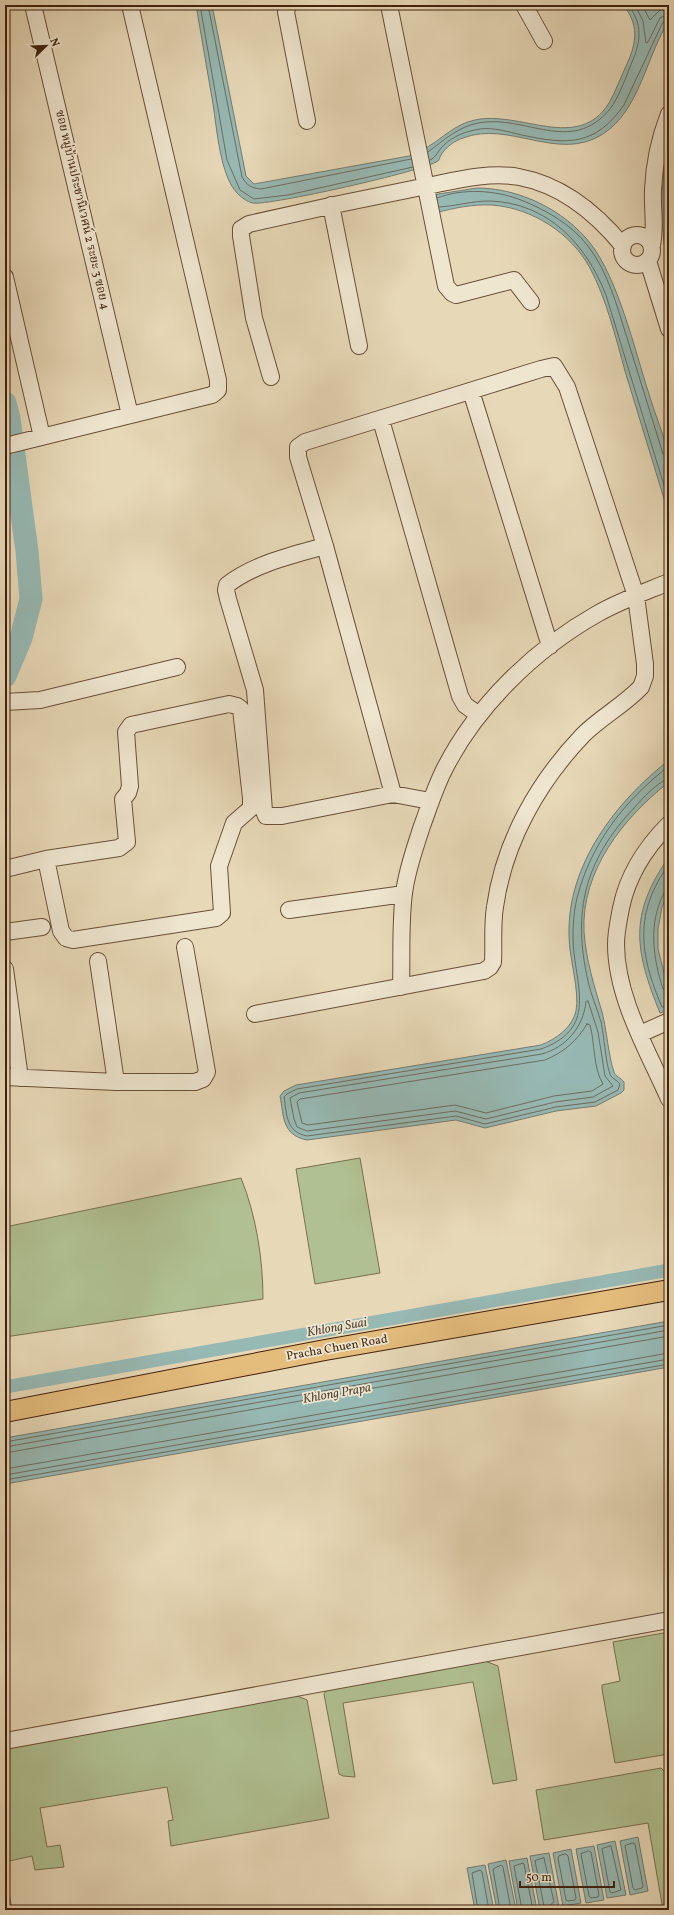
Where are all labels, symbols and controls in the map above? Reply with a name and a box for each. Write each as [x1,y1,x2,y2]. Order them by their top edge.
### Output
north arrow [26,26,66,66]
text: N [45,36,62,49]
street label: ซอย หมู่บ้านประชานิเวศน์ 2 ระยะ 3 ซอย 4 [51,109,113,311]
water label: Khlong Suai [306,1314,369,1342]
street label: Pracha Chuen Road [285,1331,389,1365]
water label: Khlong Prapa [301,1379,373,1409]
scale bar [520,1863,614,1889]
text: 50 m [526,1870,552,1886]

